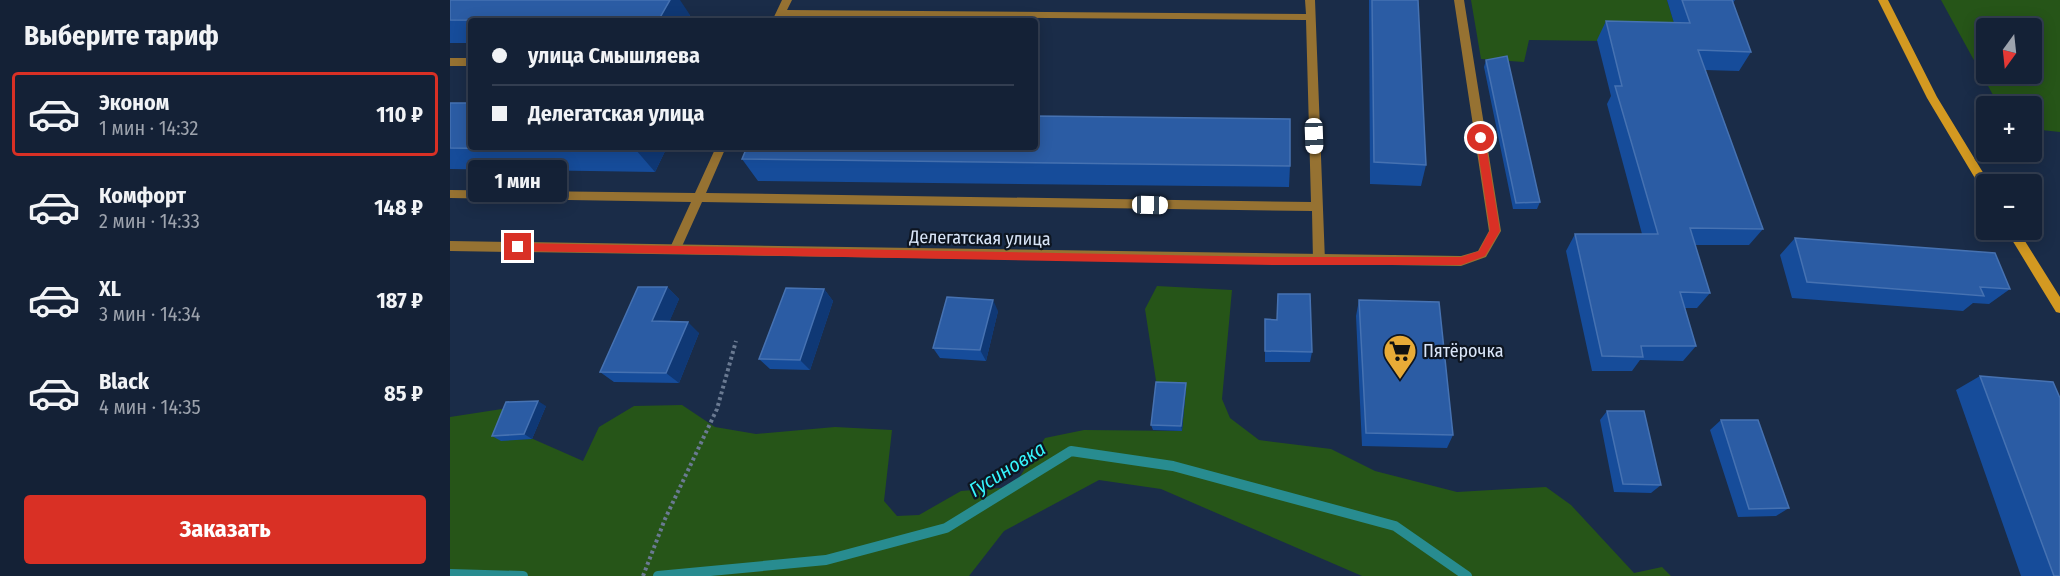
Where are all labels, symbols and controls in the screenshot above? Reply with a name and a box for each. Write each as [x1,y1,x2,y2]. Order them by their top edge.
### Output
north arrow [1976,18,2042,84]
map controls [1976,18,2042,240]
text: Выберите тариф [24,20,219,52]
text: улица Смышляева [528,42,700,69]
icon: car [27,87,81,141]
text: Эконом [99,89,169,116]
button: + [1976,96,2042,162]
text: Делегатская улица [528,100,704,127]
text: 110 ₽ [376,101,423,128]
text: 1 мин · 14:32 [99,116,198,140]
car [1304,118,1324,154]
route start [1467,124,1494,151]
callout: 1 мин [469,160,568,202]
text: 1 мин [494,169,541,193]
button: − [1976,174,2042,240]
icon: car [27,180,81,234]
text: Комфорт [99,182,186,209]
text: 148 ₽ [374,194,423,221]
car [1132,196,1168,214]
text: 2 мин · 14:33 [99,209,200,233]
street label: Делегатская улица [908,226,1051,250]
route end [504,233,531,260]
icon: car [27,273,81,327]
text: XL [99,275,121,302]
text: 187 ₽ [377,287,423,314]
text: 3 мин · 14:34 [99,302,200,326]
supermarket icon: Пятёрочка [1382,333,1418,380]
place label: Пятёрочка [1423,340,1504,362]
icon: car [27,366,81,420]
text: Black [99,368,149,395]
text: 85 ₽ [384,380,423,407]
text: 4 мин · 14:35 [99,395,201,419]
water label: Гусиновка [964,436,1050,502]
button: Заказать [24,495,426,564]

